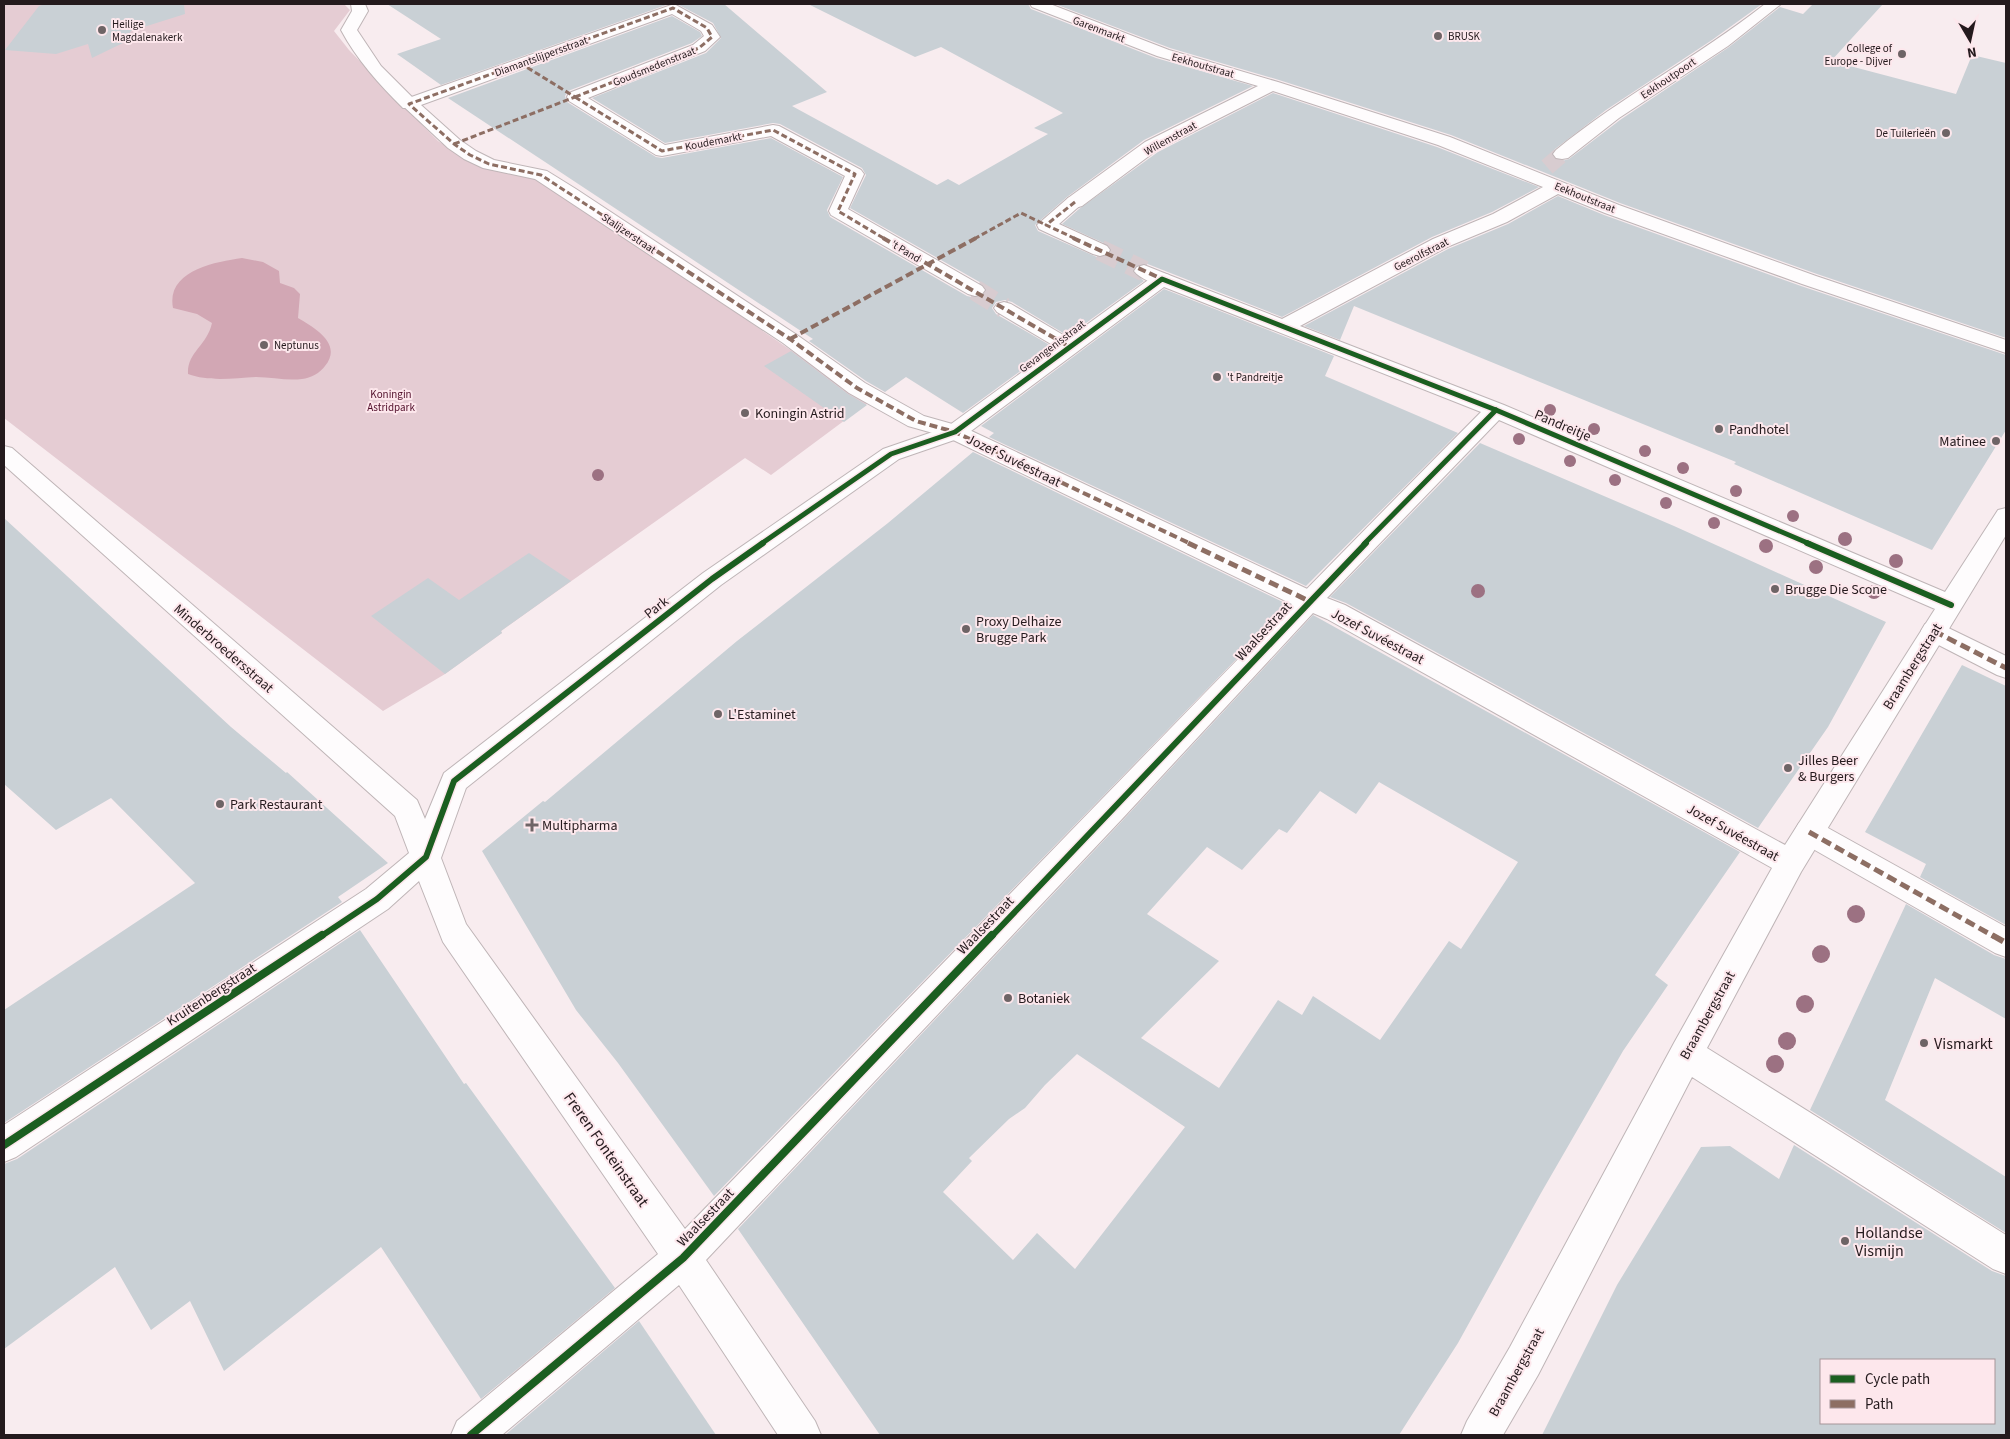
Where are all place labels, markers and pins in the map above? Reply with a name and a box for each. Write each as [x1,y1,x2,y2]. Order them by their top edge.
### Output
place label: Heilige Magdalenakerk [112,17,183,45]
marker: Heilige Magdalenakerk [96,24,108,36]
place label: BRUSK [1448,29,1481,44]
marker: BRUSK [1432,30,1444,42]
place label: College of Europe - Dijver [1825,41,1893,69]
marker: College of Europe - Dijver [1896,48,1908,60]
place label: De Tuilerieën [1876,126,1936,141]
marker: De Tuilerieën [1940,127,1952,139]
place label: Neptunus [274,338,319,353]
marker: Neptunus [258,339,270,351]
place label: 't Pandreitje [1227,370,1283,385]
marker: 't Pandreitje [1211,371,1223,383]
place label: Koningin Astrid [755,404,845,424]
marker: Koningin Astrid [739,407,751,419]
place label: Pandhotel [1729,420,1789,440]
marker: Pandhotel [1713,423,1725,435]
place label: Matinee [1939,432,1986,452]
marker: Matinee [1990,435,2002,447]
place label: Brugge Die Scone [1785,580,1887,600]
marker: Brugge Die Scone [1769,583,1781,595]
place label: Proxy Delhaize Brugge Park [976,612,1062,648]
marker: Proxy Delhaize Brugge Park [960,623,972,635]
place label: L'Estaminet [728,705,796,725]
marker: L'Estaminet [712,708,724,720]
place label: Jilles Beer & Burgers [1798,751,1858,787]
marker: Jilles Beer & Burgers [1782,762,1794,774]
place label: Park Restaurant [230,795,323,815]
marker: Park Restaurant [214,798,226,810]
place label: Multipharma [542,816,618,836]
marker: Multipharma [526,819,538,831]
place label: Botaniek [1018,989,1070,1009]
marker: Botaniek [1002,992,1014,1004]
place label: Vismarkt [1934,1033,1993,1055]
marker: Vismarkt [1918,1037,1930,1049]
place label: Hollandse Vismijn [1855,1222,1923,1262]
marker: Hollandse Vismijn [1839,1235,1851,1247]

